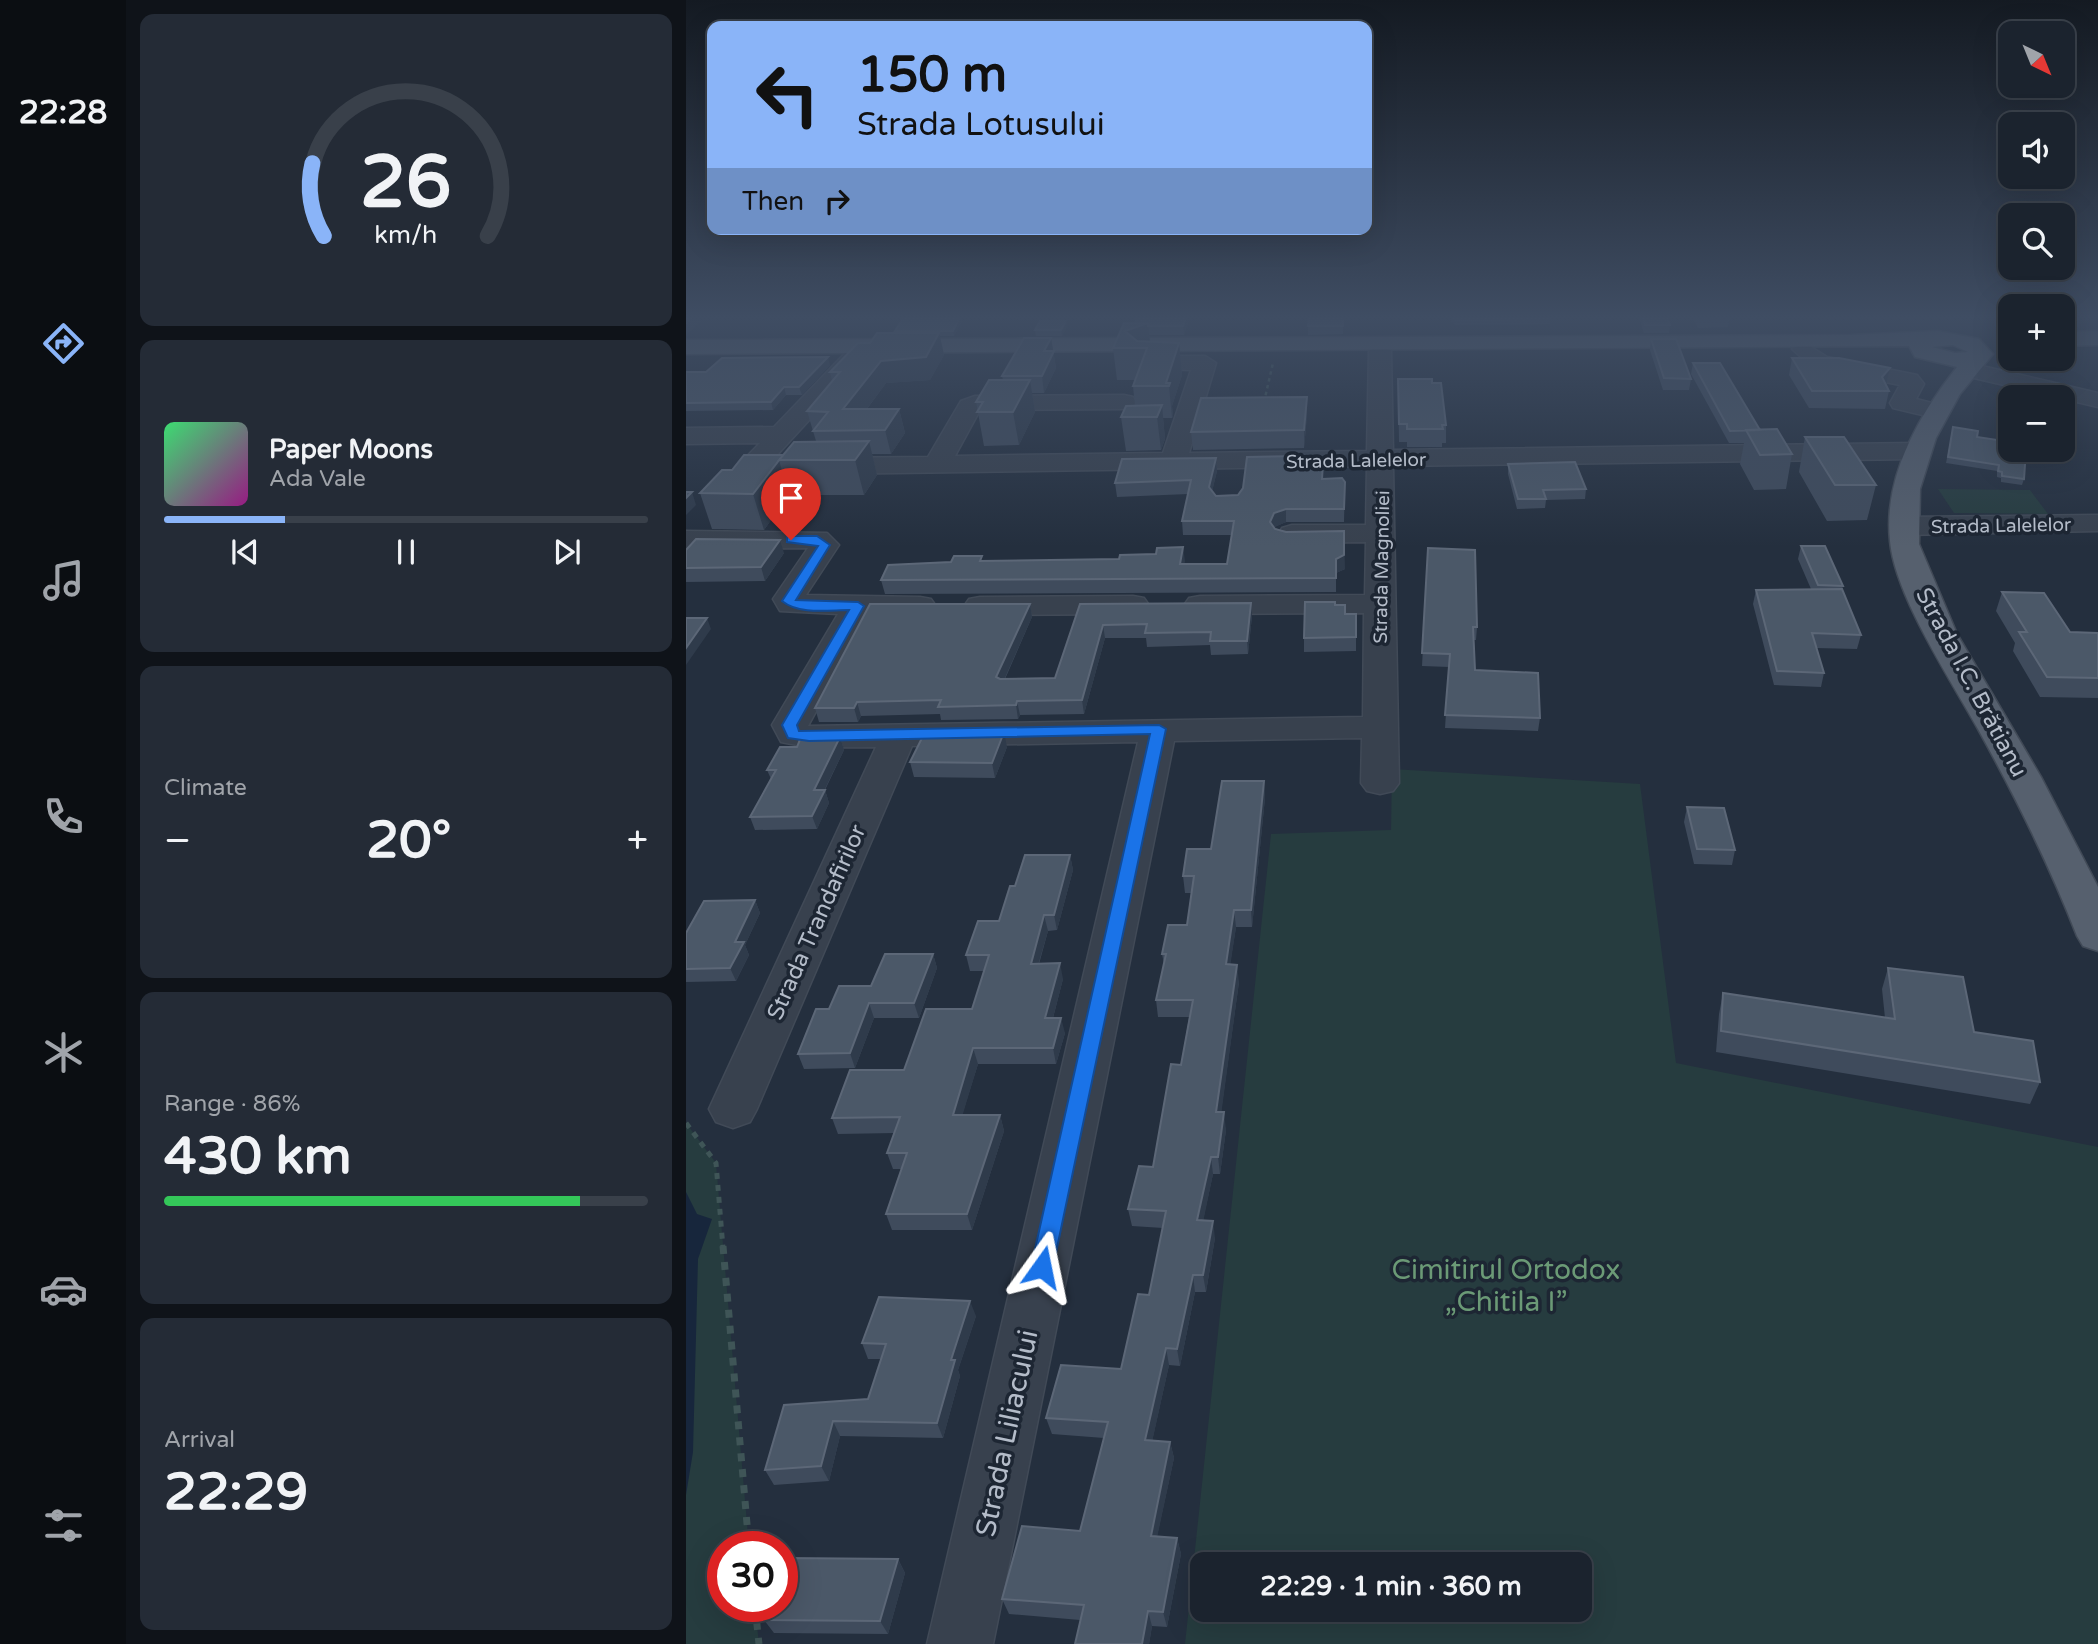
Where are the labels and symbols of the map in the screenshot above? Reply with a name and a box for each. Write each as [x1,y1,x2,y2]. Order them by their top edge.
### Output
north arrow [1998,21,2076,98]
street label: Strada Lalelelor [1286,449,1427,473]
pin [761,468,821,540]
street label: Strada Magnoliei [1370,490,1394,644]
street label: Strada Lalelelor [1931,514,2072,538]
street label: Strada I.C. Brătianu [1909,583,2033,782]
street label: Strada Trandafirilor [761,820,873,1024]
position arrow [1005,1230,1079,1304]
park label: Cimitirul Ortodox „Chitila I” [1391,1253,1621,1319]
street label: Strada Liliacului [968,1327,1045,1540]
speed limit sign: 30 [707,1531,798,1622]

